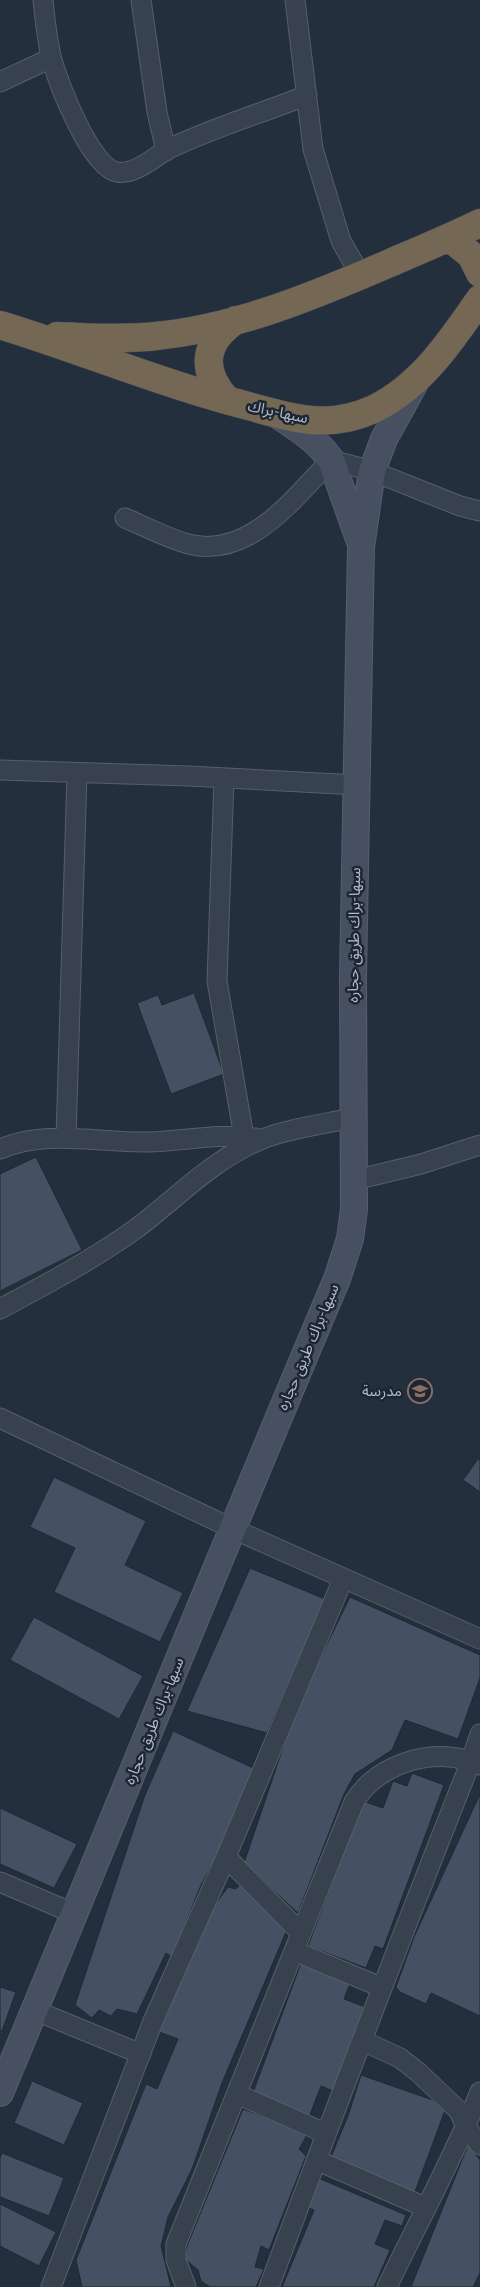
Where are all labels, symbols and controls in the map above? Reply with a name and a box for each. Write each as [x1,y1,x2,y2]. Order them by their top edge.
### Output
street label: سبها-براك [246,396,310,427]
street label: سبها-براك طريق حجاره [343,867,365,1003]
street label: سبها-براك طريق حجاره [272,1281,344,1413]
school or university icon: مدرسة [407,1378,433,1404]
place label: مدرسة [362,1381,402,1400]
street label: سبها-براك طريق حجاره [119,1654,189,1787]

